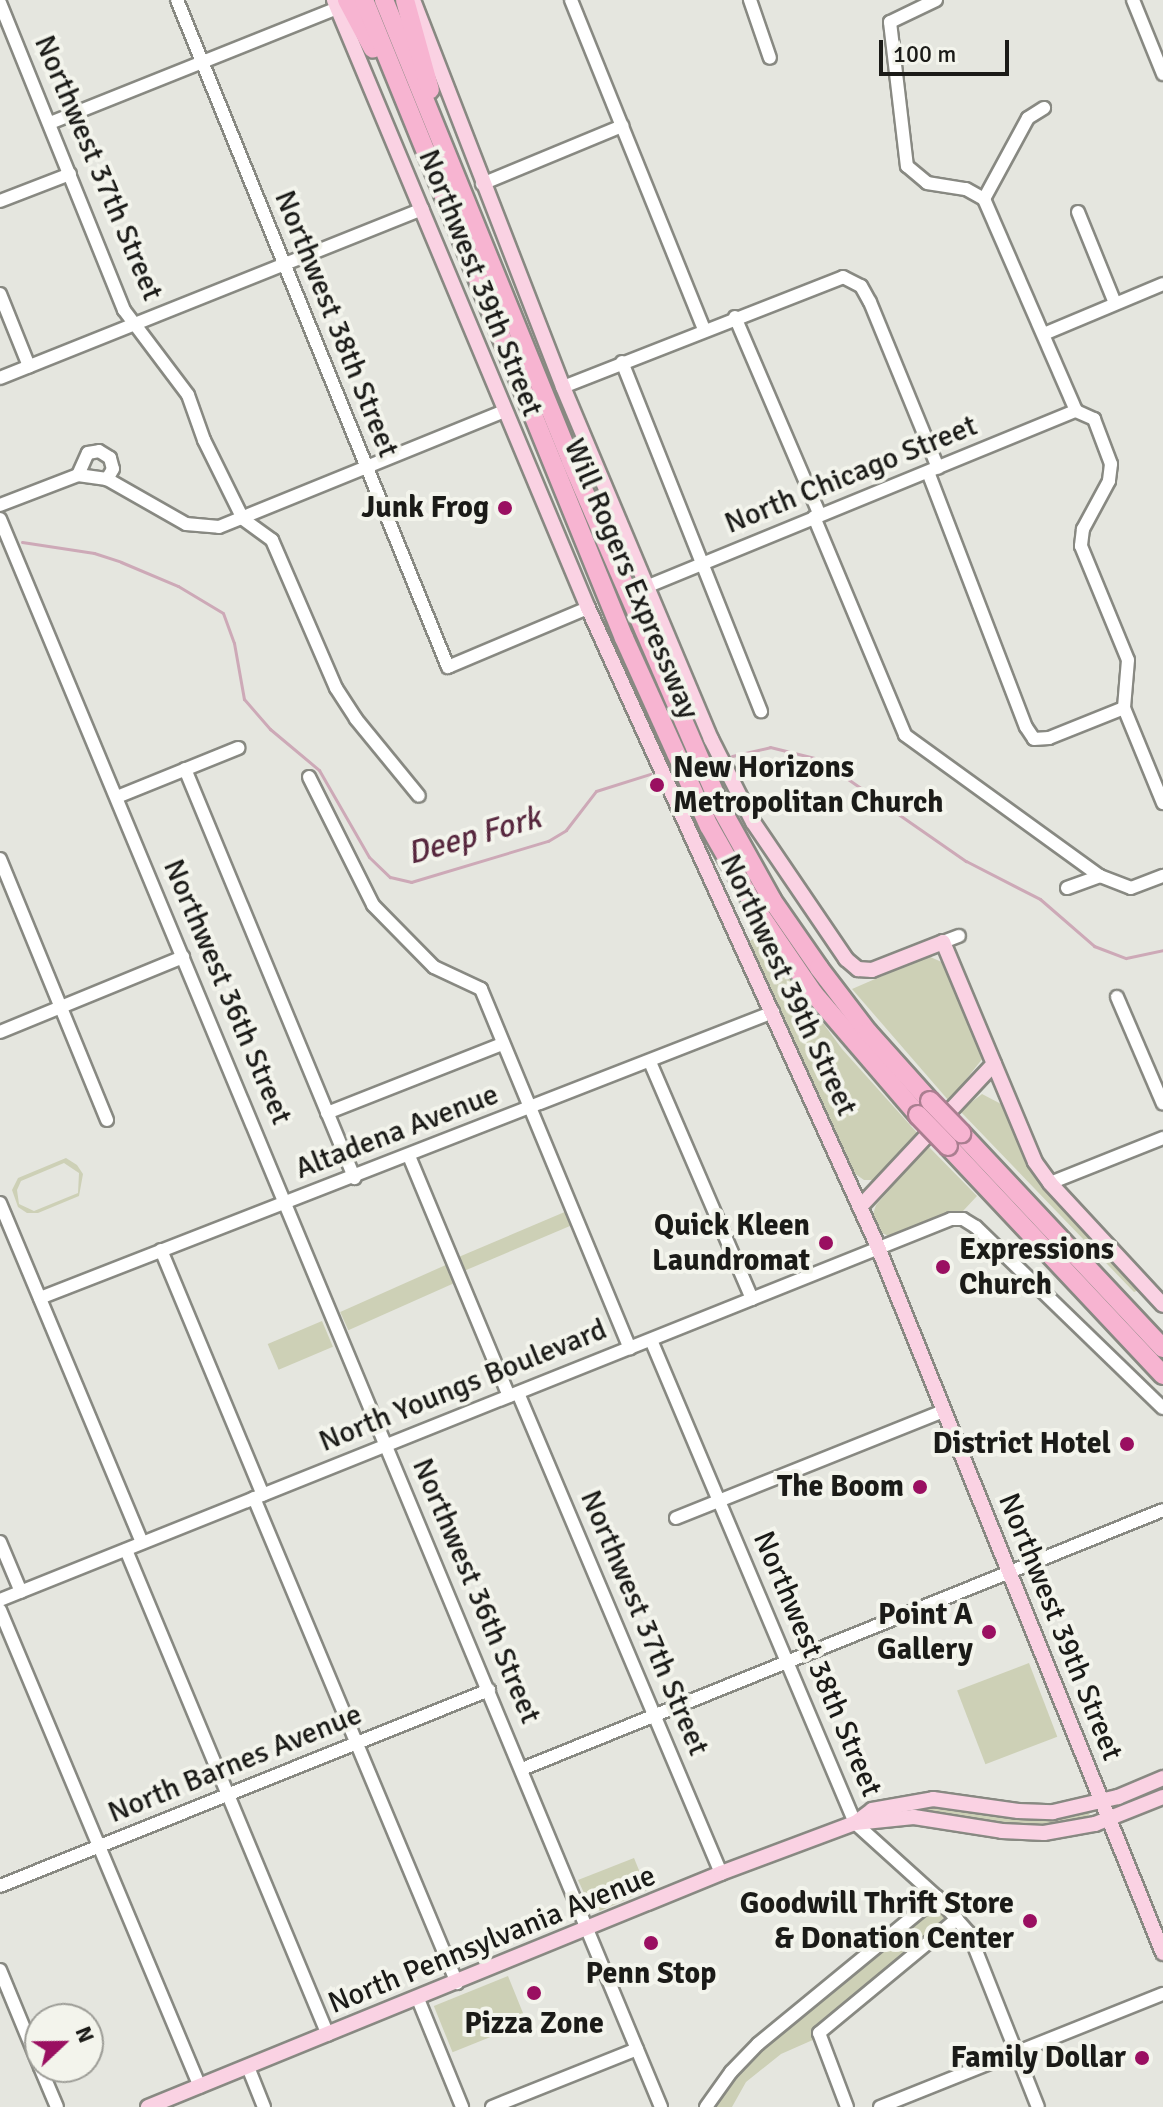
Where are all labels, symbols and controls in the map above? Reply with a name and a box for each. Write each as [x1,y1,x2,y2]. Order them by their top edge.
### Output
scale bar [883,24,1013,74]
street label: Northwest 37th Street [26,30,170,306]
text: 100 m [893,39,956,69]
street label: Northwest 39th Street [410,144,550,422]
street label: Northwest 38th Street [266,185,406,463]
street label: North Chicago Street [720,408,982,542]
street label: Will Rogers Expressway [556,433,706,725]
place label: Junk Frog [361,490,489,526]
marker: Junk Frog [496,499,514,517]
place label: New Horizons Metropolitan Church [673,750,944,820]
marker: New Horizons Metropolitan Church [648,776,666,794]
water label: Deep Fork [403,799,545,873]
street label: Northwest 39th Street [712,848,864,1122]
street label: Northwest 36th Street [155,854,299,1130]
street label: Altadena Avenue [290,1077,504,1187]
place label: Quick Kleen Laundromat [652,1208,810,1278]
place label: Expressions Church [959,1232,1114,1302]
marker: Quick Kleen Laundromat [817,1234,835,1252]
marker: Expressions Church [934,1258,952,1276]
street label: North Youngs Boulevard [314,1312,612,1460]
place label: District Hotel [932,1426,1111,1462]
marker: District Hotel [1118,1435,1136,1453]
street label: Northwest 36th Street [404,1453,548,1729]
place label: The Boom [777,1469,904,1505]
marker: The Boom [911,1478,929,1496]
street label: Northwest 37th Street [572,1485,716,1761]
street label: Northwest 39th Street [990,1488,1130,1766]
street label: Northwest 38th Street [745,1526,889,1802]
place label: Point A Gallery [877,1597,973,1668]
marker: Point A Gallery [980,1623,998,1641]
street label: North Barnes Avenue [103,1697,367,1831]
street label: North Pennsylvania Avenue [323,1858,661,2022]
place label: Goodwill Thrift Store & Donation Center [740,1886,1014,1956]
marker: Goodwill Thrift Store & Donation Center [1021,1912,1039,1930]
marker: Penn Stop [642,1934,660,1952]
place label: Penn Stop [586,1956,716,1992]
marker: Pizza Zone [525,1984,543,2002]
north arrow [24,2003,104,2083]
place label: Pizza Zone [464,2006,604,2042]
text: N [69,2022,100,2047]
place label: Family Dollar [950,2040,1126,2076]
marker: Family Dollar [1133,2049,1151,2067]

